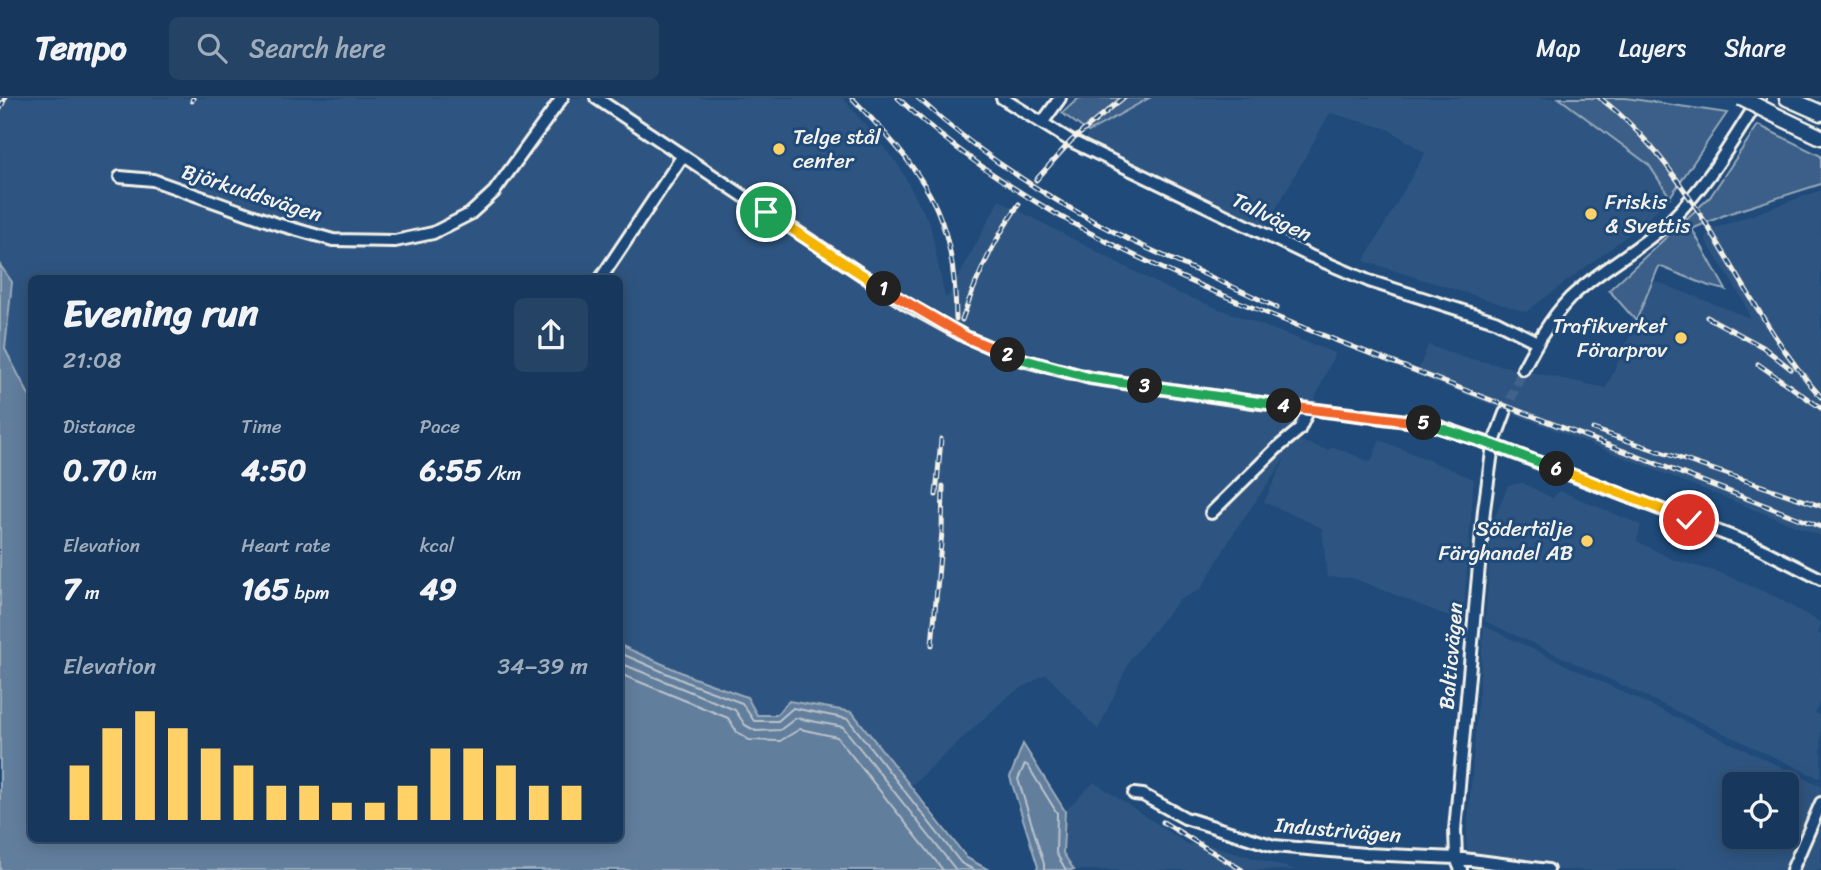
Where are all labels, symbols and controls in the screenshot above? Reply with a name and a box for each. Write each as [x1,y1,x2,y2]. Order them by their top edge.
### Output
search box [169,17,659,80]
text: Tempo [35,19,127,77]
text: Search here [249,25,386,71]
text: Map [1536,27,1581,69]
text: Layers [1619,27,1686,69]
text: Share [1724,27,1786,69]
icon: search [193,29,231,67]
place label: Telge stål center [793,118,882,180]
marker: Telge stål center [771,141,787,157]
street label: Björkuddsvägen [177,152,327,234]
street label: Tallvägen [1225,181,1319,253]
pin [736,182,796,242]
place label: Friskis & Svettis [1605,183,1691,245]
icon: arrive [747,193,785,231]
marker: Friskis & Svettis [1583,206,1599,222]
pin: 1 [866,272,902,306]
text: 1 [879,272,888,305]
text: Evening run [63,280,259,347]
button: share [514,298,588,372]
place label: Trafikverket Förarprov [1552,307,1669,369]
marker: Trafikverket Förarprov [1673,330,1689,346]
pin: 2 [990,338,1026,372]
text: 2 [1002,338,1013,371]
text: 21:08 [63,340,122,381]
pin: 3 [1128,368,1162,404]
text: 3 [1139,369,1150,402]
pin: 4 [1266,388,1302,424]
text: 4 [1278,389,1289,422]
pin: 5 [1406,406,1442,440]
text: 5 [1418,406,1429,439]
text: Distance [63,410,135,443]
text: Time [241,410,282,443]
text: Pace [420,410,460,443]
text: 0.70 [63,443,127,497]
text: 4:50 [241,443,306,497]
text: 6:55 [420,443,482,497]
pin: 6 [1540,452,1574,486]
text: 6 [1551,452,1562,485]
text: km [127,457,157,490]
text: /km [482,457,521,490]
pin [1659,490,1719,550]
icon: check [1670,501,1708,539]
place label: Södertälje Färghandel AB [1439,510,1573,572]
text: Elevation [63,529,140,562]
text: Heart rate [241,529,331,562]
text: kcal [420,529,454,562]
marker: Södertälje Färghandel AB [1579,533,1595,549]
text: 7 [63,562,80,616]
text: 165 [241,562,290,616]
text: 49 [420,562,457,616]
text: m [80,576,100,609]
text: bpm [290,576,330,609]
street label: Balticvägen [1427,601,1475,711]
text: Elevation [63,646,156,687]
text: 34–39 m [498,646,588,687]
map controls [1722,772,1799,849]
button: locate [1722,772,1799,849]
street label: Industrivägen [1272,805,1403,854]

